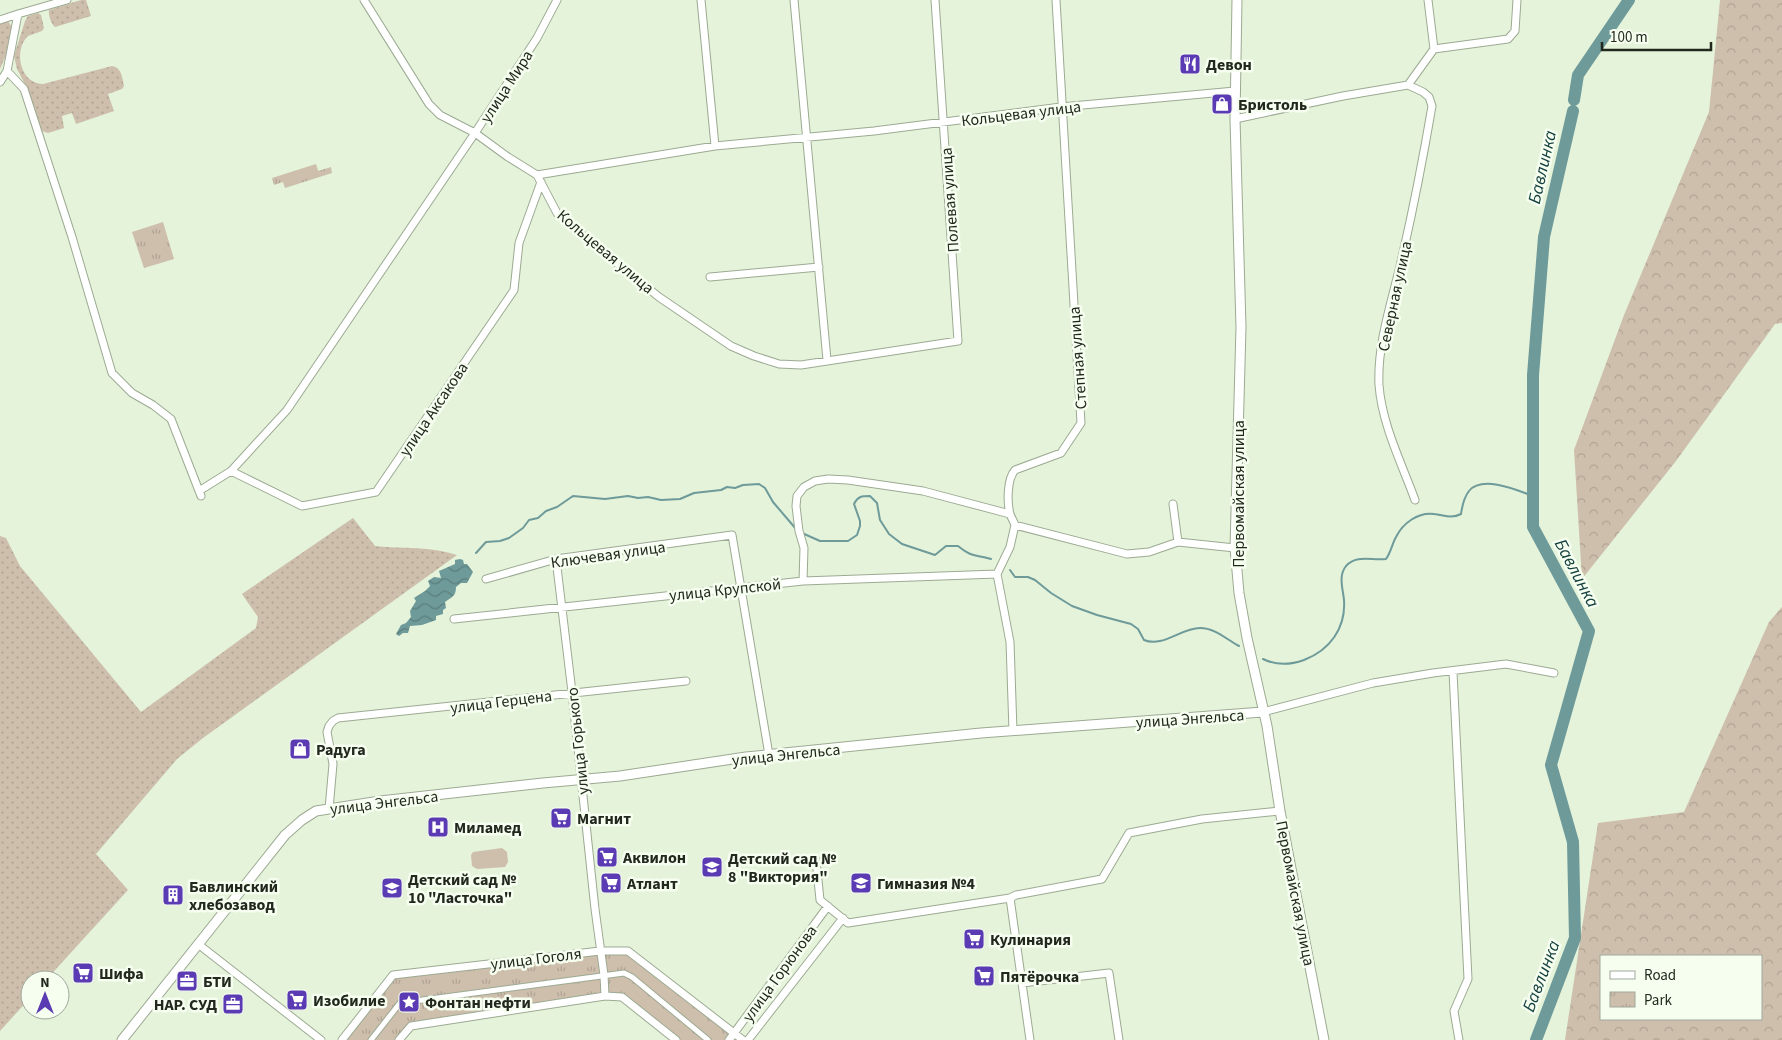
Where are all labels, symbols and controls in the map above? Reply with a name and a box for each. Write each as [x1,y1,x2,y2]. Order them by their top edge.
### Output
scale bar [1602,20,1711,52]
text: 100 m [1610,27,1648,48]
street label: улица Мира [475,46,539,127]
restaurant icon: Девон [1178,52,1202,76]
place label: Девон [1206,54,1252,76]
shop icon: Бристоль [1210,92,1234,116]
place label: Бристоль [1238,94,1307,116]
street label: Кольцевая улица [960,96,1082,132]
water label: Бавлинка [1522,128,1563,206]
street label: Полевая улица [935,147,965,253]
street label: Кольцевая улица [552,205,659,299]
street label: Северная улица [1373,239,1417,354]
street label: Степная улица [1063,306,1093,410]
street label: улица Аксакова [394,358,473,461]
street label: Первомайская улица [1228,420,1250,568]
water label: Бавлинка [1548,534,1605,612]
street label: Ключевая улица [549,536,667,574]
street label: улица Крупской [668,573,782,607]
street label: улица Герцена [449,685,553,719]
street label: улица Горького [561,686,595,796]
street label: улица Энгельса [1135,704,1245,734]
shop icon: Радуга [288,737,312,761]
street label: улица Энгельса [731,738,841,772]
place label: Радуга [316,739,366,761]
street label: улица Энгельса [329,785,439,821]
supermarket icon: Магнит [549,806,573,830]
place label: Магнит [577,808,631,830]
hospital icon: Миламед [426,815,450,839]
place label: Миламед [454,817,522,839]
street label: Первомайская улица [1270,819,1320,968]
supermarket icon: Аквилон [595,845,619,869]
place label: Аквилон [622,847,686,869]
place label: Детский сад № 8 "Виктория" [728,848,837,888]
school or university icon: Детский сад № 8 "Виктория" [700,855,724,879]
place label: Детский сад № 10 "Ласточка" [408,869,517,909]
supermarket icon: Атлант [599,871,623,895]
school or university icon: Гимназия №4 [849,871,873,895]
place label: Атлант [626,873,678,895]
place label: Гимназия №4 [877,873,976,895]
place label: Бавлинский хлебозавод [189,876,278,916]
school or university icon: Детский сад № 10 "Ласточка" [380,876,404,900]
building icon: Бавлинский хлебозавод [161,883,185,907]
street label: улица Горюнова [737,921,822,1026]
supermarket icon: Кулинария [962,927,986,951]
place label: Кулинария [990,929,1071,951]
water label: Бавлинка [1516,937,1567,1015]
street label: улица Гоголя [489,943,583,975]
legend [1600,955,1762,1020]
supermarket icon: Шифа [71,961,95,985]
place label: Шифа [99,963,144,985]
supermarket icon: Пятёрочка [972,964,996,988]
text: Road [1644,965,1676,986]
place label: Пятёрочка [1000,966,1079,988]
office icon: БТИ [175,969,199,993]
north arrow [20,970,70,1020]
place label: БТИ [203,971,232,993]
text: N [40,973,50,993]
supermarket icon: Изобилие [285,988,309,1012]
place label: Изобилие [313,990,385,1012]
place icon: Фонтан нефти [397,990,421,1014]
text: Park [1644,990,1673,1011]
office icon: НАР. СУД [221,992,245,1016]
place label: Фонтан нефти [425,992,531,1014]
place label: НАР. СУД [154,994,217,1016]

